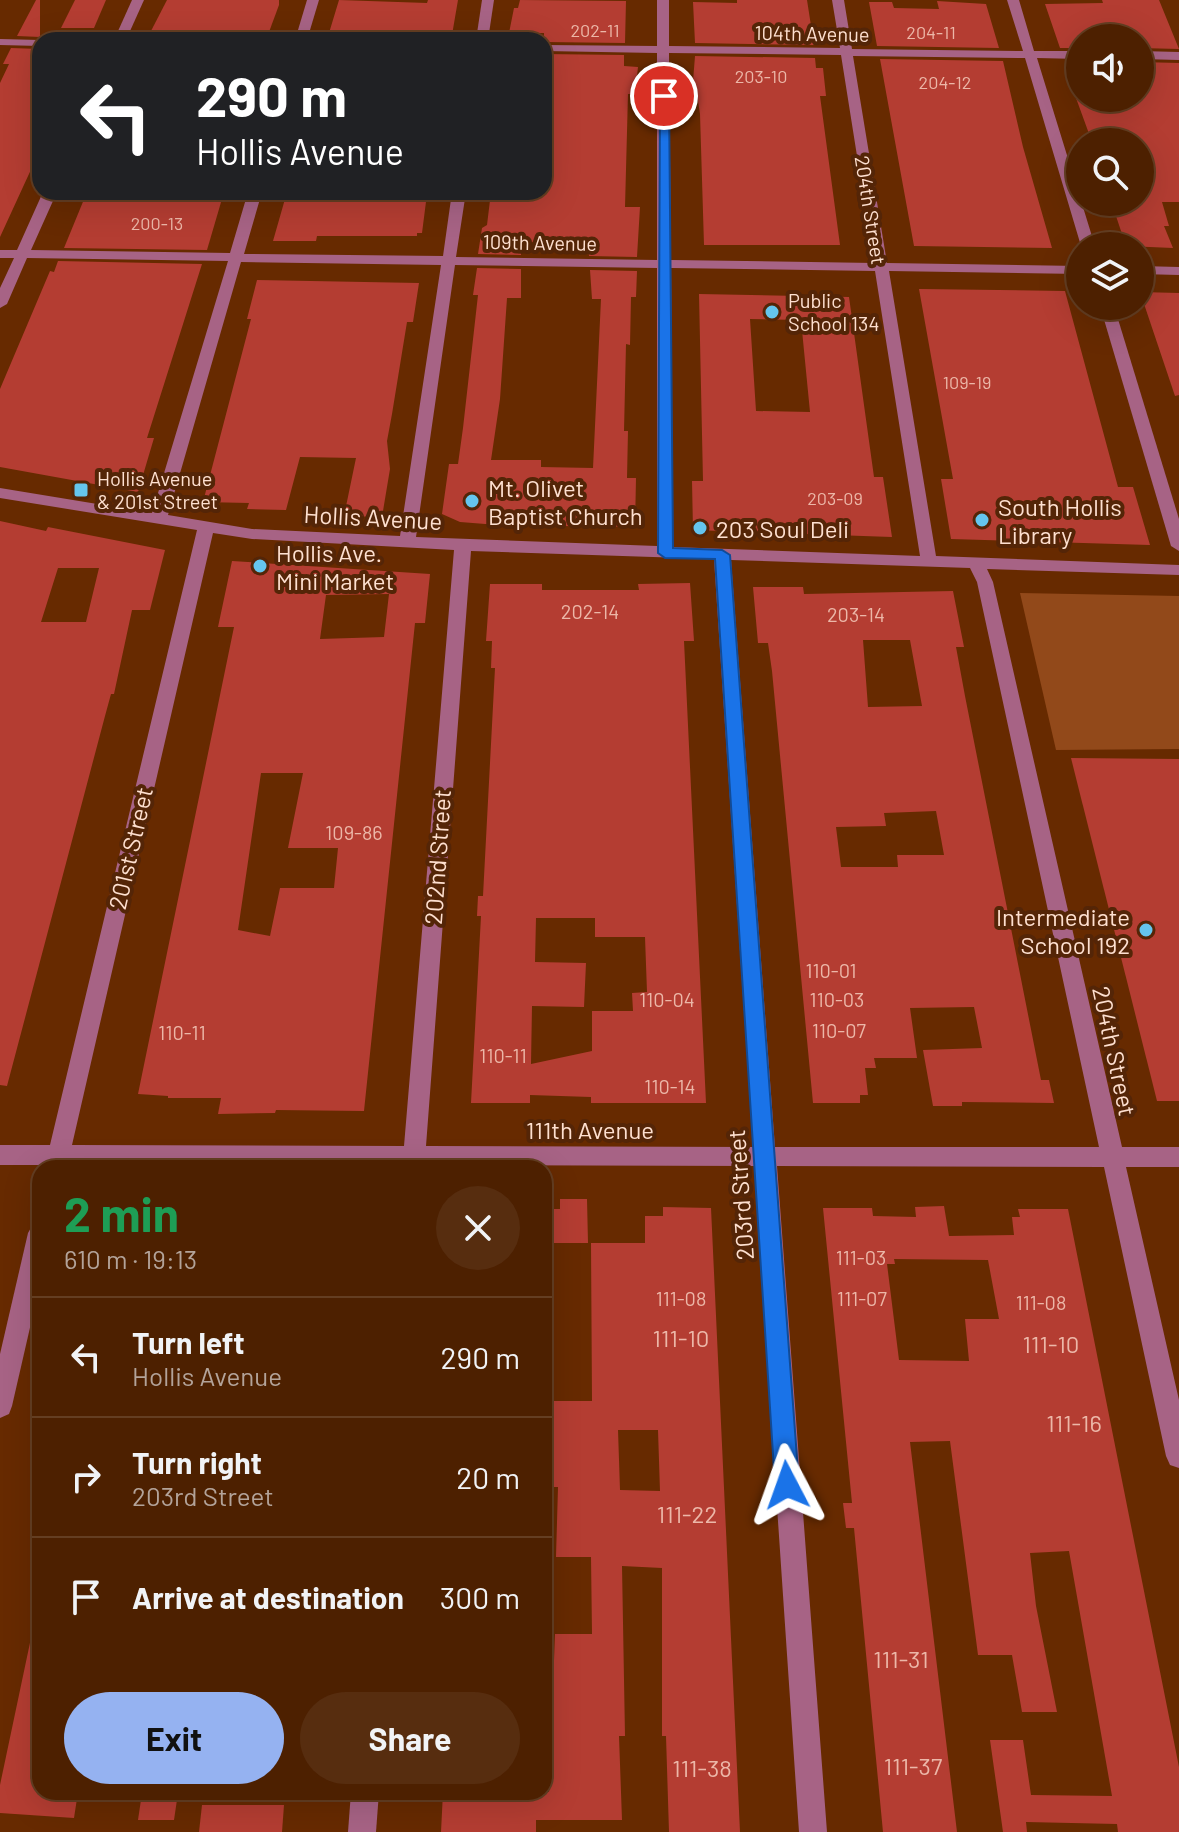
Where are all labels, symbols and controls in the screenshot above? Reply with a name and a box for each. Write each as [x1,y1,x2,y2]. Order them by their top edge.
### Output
house number: 202-11 [570,19,620,41]
street label: 104th Avenue [754,20,870,46]
house number: 204-11 [906,21,956,43]
map controls [1066,24,1154,320]
button: sound [1066,24,1154,112]
text: 290 m [196,61,347,128]
pin [630,62,698,130]
icon: left [64,64,168,168]
house number: 203-10 [735,65,787,87]
house number: 204-12 [919,71,971,93]
icon: arrive [642,74,686,118]
button: search [1066,128,1154,216]
text: Hollis Avenue [196,129,404,172]
street label: 204th Street [851,154,891,266]
house number: 200-13 [131,212,183,234]
street label: 109th Avenue [483,229,597,255]
button: layers [1066,232,1154,320]
place label: Public School 134 [788,288,879,335]
marker: Public School 134 [763,303,781,321]
house number: 109-19 [943,371,991,393]
place label: Hollis Avenue & 201st Street [97,466,218,513]
place label: Mt. Olivet Baptist Church [488,473,643,530]
marker: Hollis Avenue & 201st Street [72,481,90,499]
house number: 203-09 [807,487,863,509]
marker: Mt. Olivet Baptist Church [463,492,481,510]
place label: South Hollis Library [998,492,1122,549]
street label: Hollis Avenue [303,499,443,535]
marker: South Hollis Library [973,511,991,529]
place label: 203 Soul Deli [716,514,849,543]
marker: 203 Soul Deli [691,519,709,537]
place label: Hollis Ave. Mini Market [276,538,394,595]
marker: Hollis Ave. Mini Market [251,557,269,575]
house number: 202-14 [561,599,619,623]
house number: 203-14 [827,602,885,626]
street label: 201st Street [102,784,158,912]
street label: 202nd Street [418,788,456,926]
house number: 109-86 [325,820,383,844]
place label: Intermediate School 192 [996,902,1130,959]
marker: Intermediate School 192 [1137,921,1155,939]
house number: 110-01 [806,958,856,982]
street label: 204th Street [1087,984,1143,1118]
house number: 110-04 [639,987,695,1011]
house number: 110-03 [810,987,864,1011]
house number: 110-07 [812,1018,867,1042]
house number: 110-11 [158,1020,206,1044]
house number: 110-11 [479,1043,527,1067]
house number: 110-14 [644,1074,696,1098]
street label: 111th Avenue [526,1115,654,1144]
street label: 203rd Street [721,1129,759,1261]
text: 2 min [64,1184,179,1242]
button: close [436,1186,520,1270]
text: 610 m · 19:13 [64,1243,197,1274]
house number: 111-03 [836,1245,886,1269]
house number: 111-08 [656,1286,706,1310]
house number: 111-07 [837,1286,887,1310]
house number: 111-08 [1016,1290,1066,1314]
house number: 111-10 [653,1323,709,1352]
text: Turn left [132,1324,245,1360]
house number: 111-10 [1023,1329,1079,1358]
icon: left [64,1335,108,1379]
text: 290 m [441,1339,520,1375]
text: Hollis Avenue [132,1360,282,1391]
house number: 111-16 [1046,1408,1102,1437]
position arrow [745,1443,829,1527]
text: Turn right [132,1444,262,1480]
icon: right [64,1455,108,1499]
text: 20 m [456,1459,520,1495]
text: 203rd Street [132,1480,274,1511]
house number: 111-22 [657,1499,717,1528]
icon: arrive [64,1575,108,1619]
text: Arrive at destination [132,1579,404,1615]
text: 300 m [440,1579,520,1615]
house number: 111-31 [873,1644,929,1673]
button: Exit [64,1692,284,1784]
button: Share [300,1692,520,1784]
house number: 111-37 [884,1751,942,1780]
house number: 111-38 [672,1753,732,1782]

